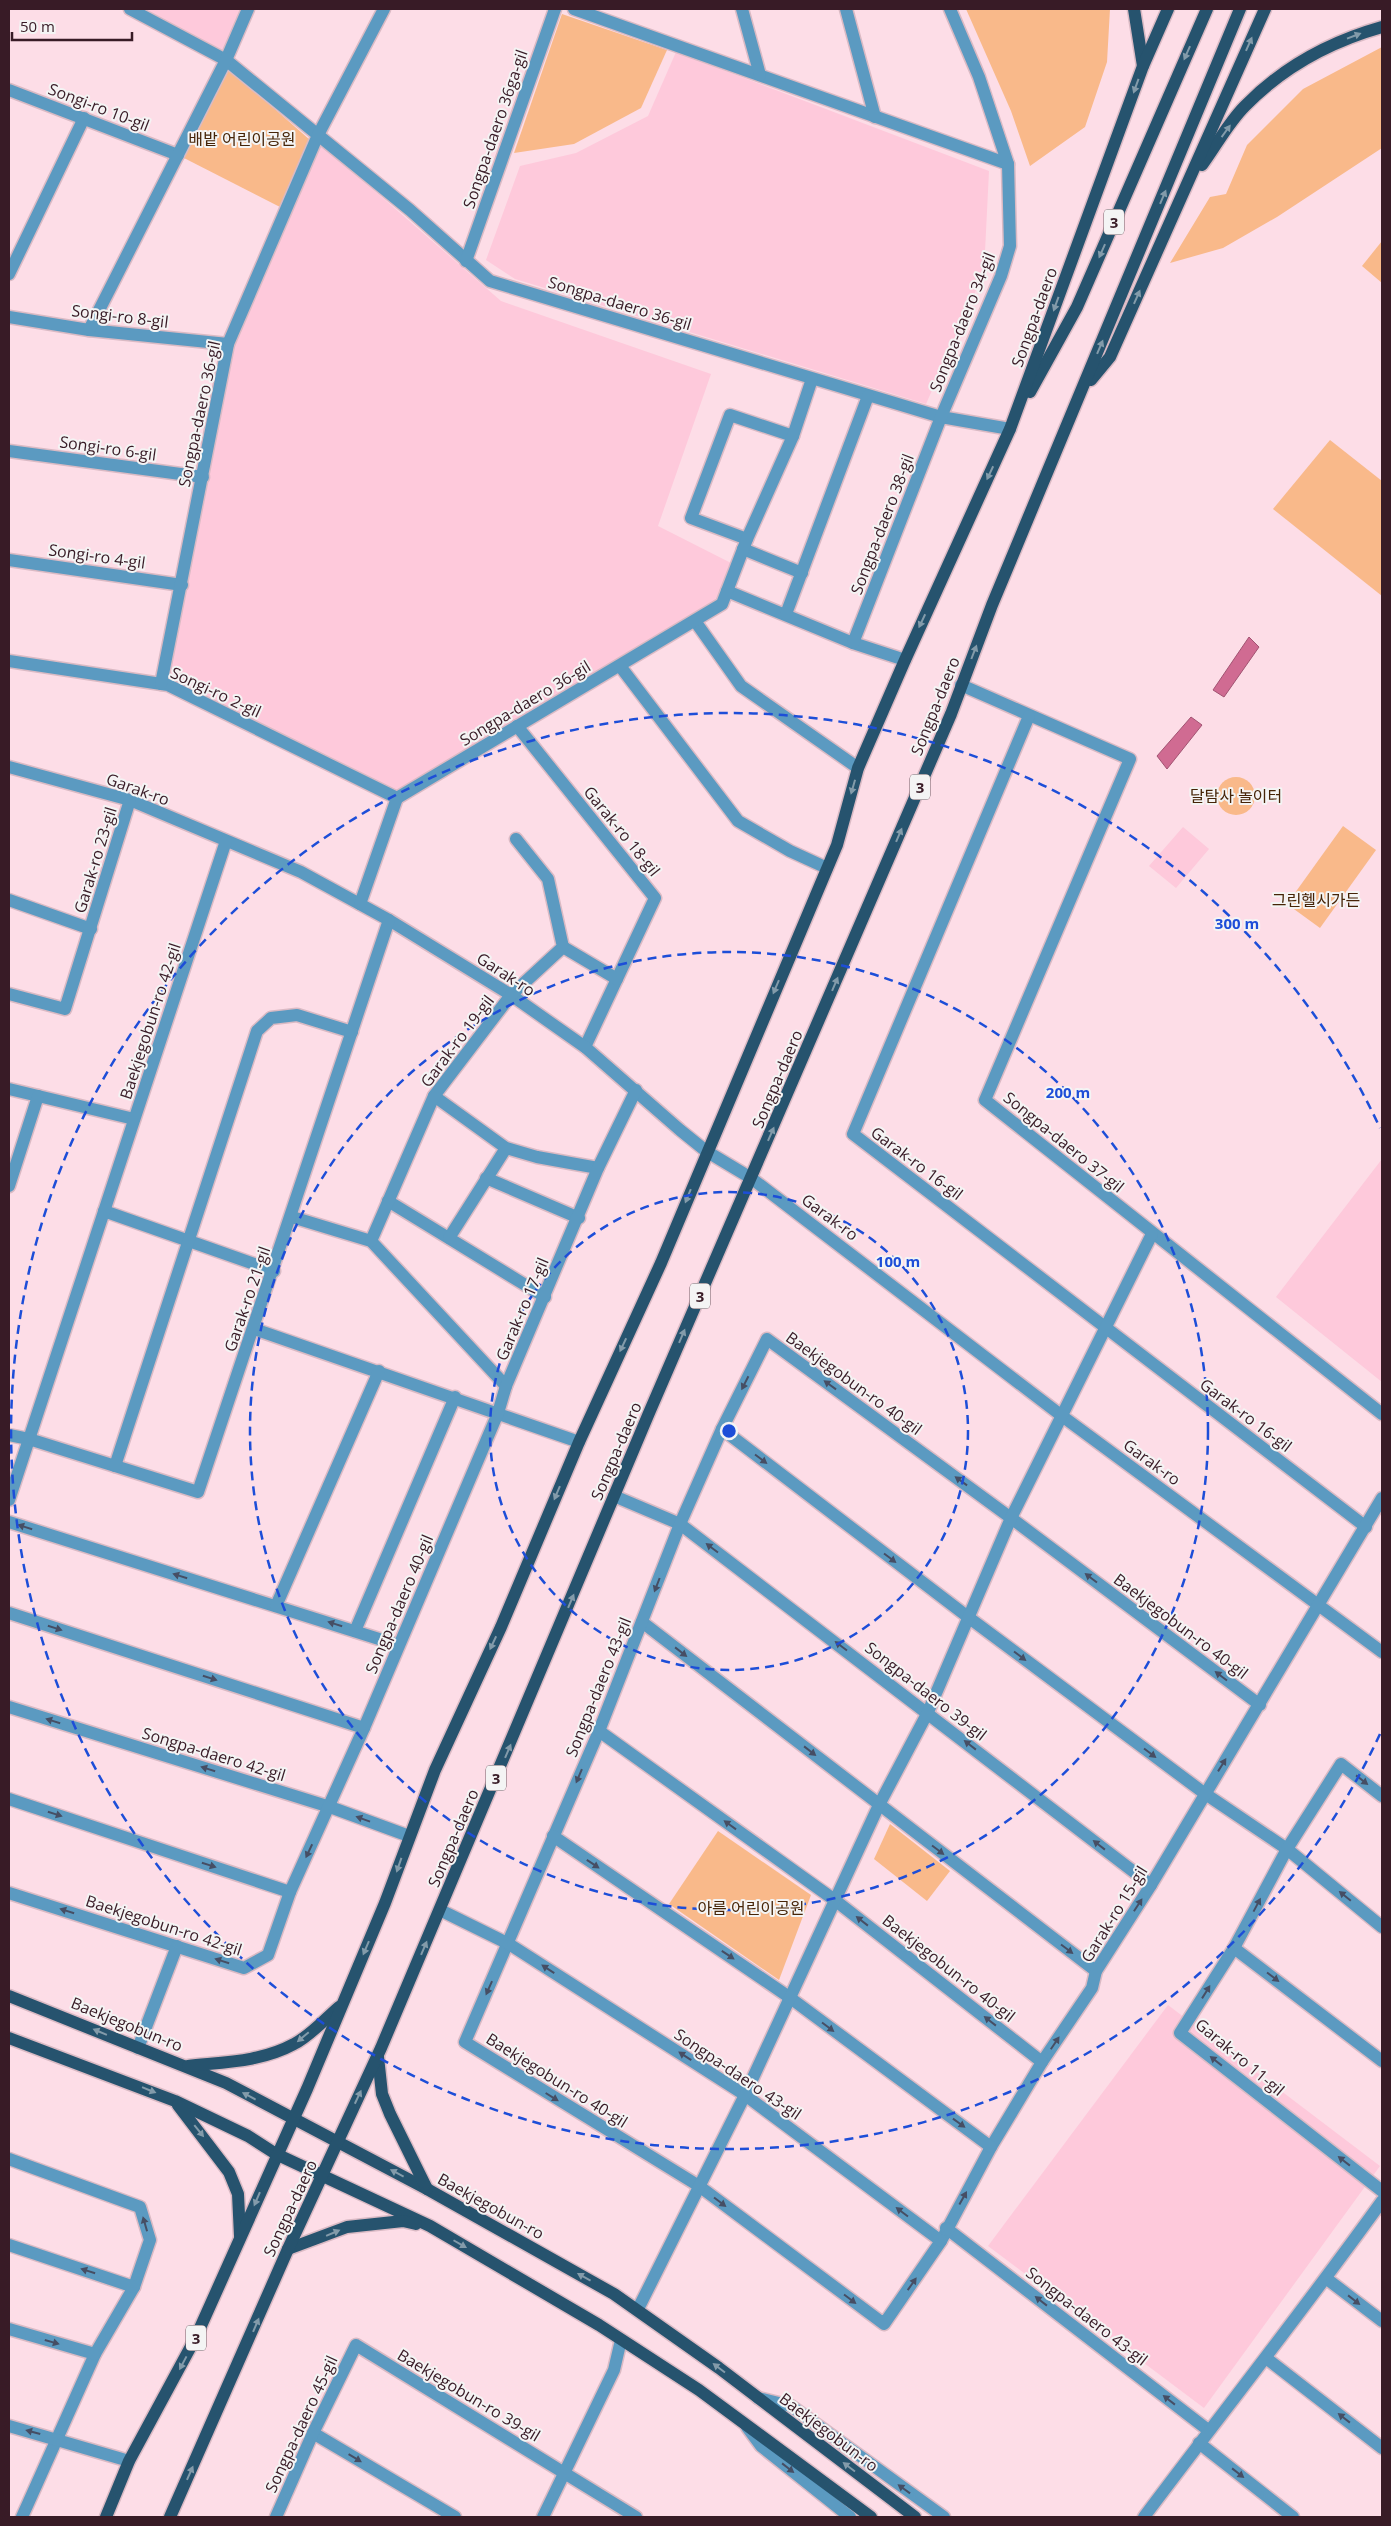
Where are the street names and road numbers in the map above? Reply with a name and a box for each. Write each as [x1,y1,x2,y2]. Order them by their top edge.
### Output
street label: Songpa-daero 36ga-gil [457,47,533,211]
street label: Songi-ro 10-gil [45,78,153,136]
road number: 3 [1104,210,1124,234]
street label: Songpa-daero 34-gil [924,249,1000,395]
street label: Songpa-daero [1006,264,1062,370]
street label: Songpa-daero 36-gil [546,271,694,335]
street label: Songi-ro 8-gil [70,299,170,333]
street label: Songpa-daero 36-gil [173,339,225,489]
street label: Songi-ro 6-gil [58,430,158,466]
street label: Songpa-daero 38-gil [845,451,919,597]
street label: Songi-ro 4-gil [47,538,147,574]
street label: Songpa-daero [905,653,965,759]
street label: Songpa-daero 36-gil [456,655,594,751]
street label: Songi-ro 2-gil [167,661,265,723]
street label: Garak-ro [103,767,173,811]
road number: 3 [910,774,930,800]
street label: Garak-ro 18-gil [579,781,665,881]
street label: Garak-ro 23-gil [68,804,122,916]
street label: Baekjegobun-ro 42-gil [114,940,186,1102]
street label: Garak-ro [472,947,540,1001]
street label: Garak-ro 19-gil [415,990,499,1092]
street label: Songpa-daero [746,1027,808,1131]
street label: Songpa-daero 37-gil [999,1087,1129,1197]
street label: Garak-ro 16-gil [866,1121,968,1205]
street label: Garak-ro [797,1188,863,1246]
street label: Garak-ro 21-gil [219,1243,275,1355]
street label: Garak-ro 17-gil [490,1254,554,1364]
road number: 3 [690,1284,710,1308]
street label: Baekjegobun-ro 40-gil [782,1326,926,1440]
street label: Garak-ro 16-gil [1195,1373,1297,1457]
street label: Songpa-daero [585,1399,647,1503]
street label: Garak-ro [1119,1434,1185,1490]
street label: Songpa-daero 40-gil [360,1531,438,1677]
street label: Baekjegobun-ro 40-gil [1109,1568,1253,1684]
street label: Songpa-daero 43-gil [560,1614,636,1760]
street label: Songpa-daero 39-gil [861,1636,991,1746]
street label: Songpa-daero 42-gil [140,1722,288,1786]
road number: 3 [486,1766,506,1790]
street label: Songpa-daero [422,1786,484,1890]
street label: Garak-ro 15-gil [1076,1862,1152,1966]
street label: Baekjegobun-ro 42-gil [83,1889,245,1961]
street label: Baekjegobun-ro 40-gil [878,1909,1020,2027]
street label: Baekjegobun-ro [68,1992,186,2056]
street label: Garak-ro 11-gil [1191,2013,1289,2101]
street label: Songpa-daero 43-gil [670,2023,806,2125]
street label: Baekjegobun-ro 40-gil [482,2027,632,2133]
street label: Songpa-daero [258,2156,322,2260]
street label: Baekjegobun-ro [434,2168,548,2244]
street label: Songpa-daero 43-gil [1022,2261,1152,2371]
road number: 3 [186,2326,206,2350]
street label: Baekjegobun-ro 39-gil [393,2344,545,2446]
street label: Songpa-daero 45-gil [260,2352,342,2496]
street label: Baekjegobun-ro [775,2388,883,2476]

